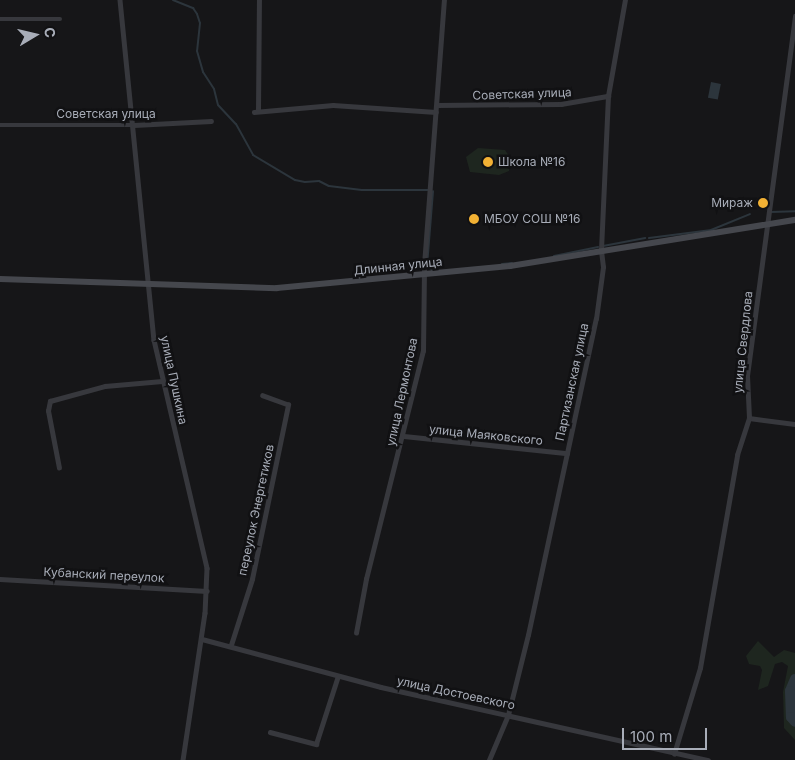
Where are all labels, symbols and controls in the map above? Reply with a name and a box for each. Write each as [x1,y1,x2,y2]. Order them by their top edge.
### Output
north arrow [10,10,60,60]
text: С [41,26,60,39]
street label: Советская улица [472,85,572,103]
street label: Советская улица [56,107,156,121]
place label: Школа №16 [498,155,565,169]
marker: Школа №16 [482,156,494,168]
place label: Мираж [711,196,753,210]
marker: Мираж [757,197,769,209]
place label: МБОУ СОШ №16 [484,212,581,226]
marker: МБОУ СОШ №16 [468,213,480,225]
street label: Длинная улица [353,254,443,278]
street label: улица Свердлова [730,290,756,394]
street label: Партизанская улица [552,322,592,442]
street label: улица Пушкина [158,334,190,426]
street label: улица Лермонтова [383,336,421,448]
street label: улица Маяковского [428,422,544,448]
street label: переулок Энергетиков [235,443,277,577]
street label: Кубанский переулок [43,565,165,585]
street label: улица Достоевского [396,673,516,713]
scale bar [625,718,710,750]
text: 100 m [630,727,672,746]

